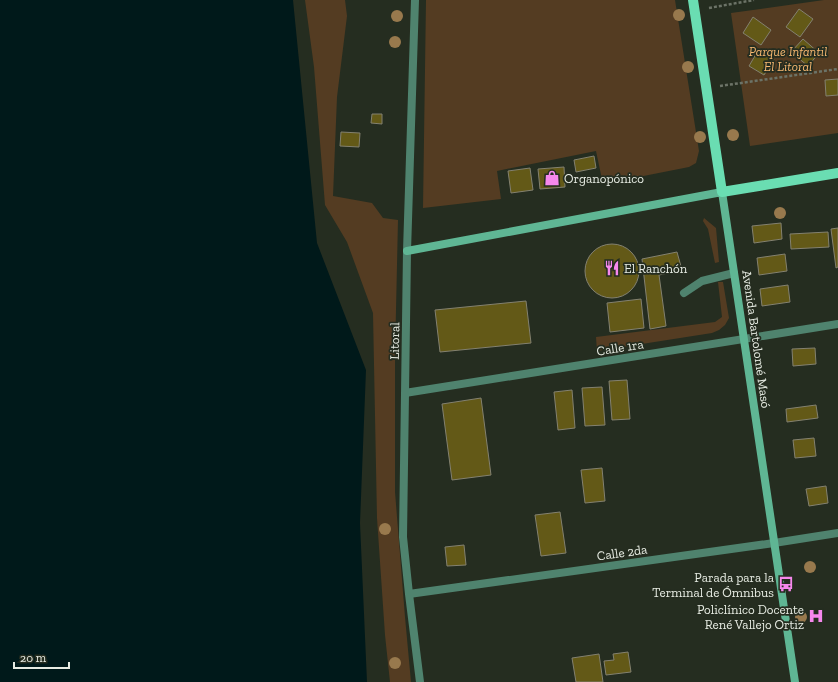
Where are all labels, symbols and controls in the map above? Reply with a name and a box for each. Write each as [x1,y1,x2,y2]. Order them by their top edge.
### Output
park label: Parque Infantil El Litoral [749,44,827,74]
shop icon: Organopónico [543,169,561,187]
place label: Organopónico [564,171,644,186]
restaurant icon: El Ranchón [603,259,621,277]
place label: El Ranchón [624,261,688,276]
street label: Avenida Bartolomé Masó [739,269,774,409]
street label: Litoral [387,322,402,360]
street label: Calle 1ra [595,336,645,359]
street label: Calle 2da [596,541,649,563]
place label: Parada para la Terminal de Ómnibus [652,570,775,600]
bus stop icon: Parada para la Terminal de Ómnibus [777,575,795,593]
place label: Policlínico Docente René Vallejo Ortiz [697,602,804,633]
hospital icon: Policlínico Docente René Vallejo Ortiz [807,607,825,625]
scale bar [14,644,69,670]
text: 20 m [20,651,47,665]

